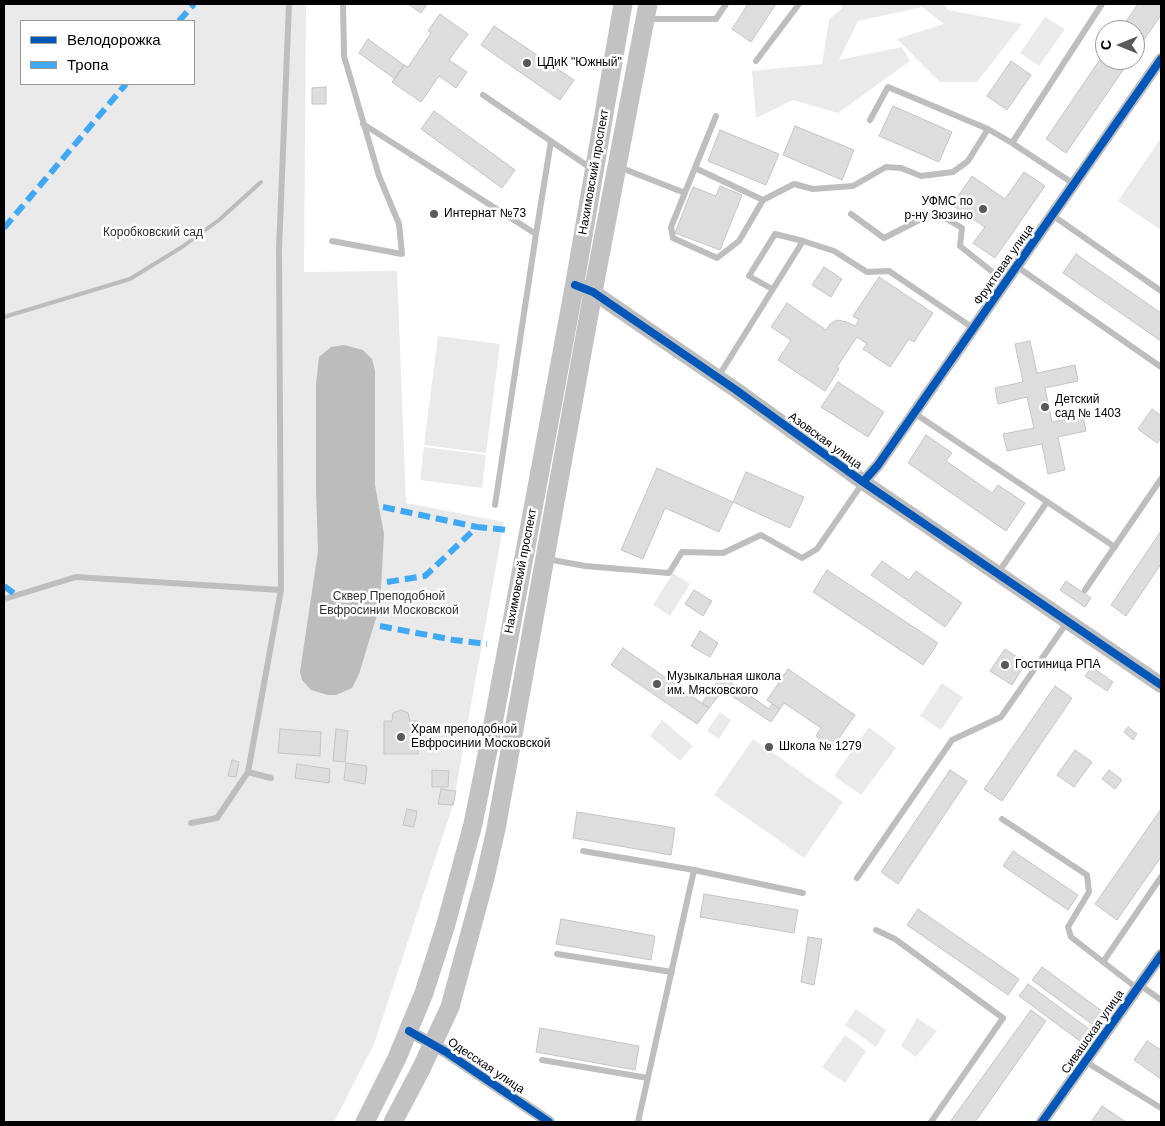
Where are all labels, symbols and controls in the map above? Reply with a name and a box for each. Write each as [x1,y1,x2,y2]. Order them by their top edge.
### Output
legend [20,20,195,85]
north arrow [1095,20,1145,70]
text: Велодорожка [67,31,161,48]
text: С [1098,40,1114,50]
text: Тропа [67,56,108,73]
place label: ЦДиК "Южный" [537,56,622,70]
marker: ЦДиК "Южный" [521,57,533,69]
street label: Нахимовский проспект [576,108,612,236]
place label: УФМС по р-ну Зюзино [905,195,973,223]
marker: УФМС по р-ну Зюзино [977,203,989,215]
place label: Интернат №73 [444,207,526,221]
marker: Интернат №73 [428,208,440,220]
street label: Фруктовая улица [971,222,1037,308]
park label: Коробковский сад [103,226,203,240]
place label: Детский сад № 1403 [1055,393,1121,421]
marker: Детский сад № 1403 [1039,401,1051,413]
street label: Азовская улица [785,410,865,472]
street label: Нахимовский проспект [502,507,540,635]
park label: Сквер Преподобной Евфросинии Московской [319,590,459,618]
place label: Гостиница РПА [1015,658,1100,672]
marker: Гостиница РПА [999,659,1011,671]
place label: Музыкальная школа им. Мясковского [667,670,781,698]
marker: Музыкальная школа им. Мясковского [651,678,663,690]
place label: Храм преподобной Евфросинии Московской [411,723,550,751]
marker: Храм преподобной Евфросинии Московской [395,731,407,743]
place label: Школа № 1279 [779,740,862,754]
marker: Школа № 1279 [763,741,775,753]
street label: Сивашская улица [1059,987,1127,1077]
street label: Одесская улица [445,1035,527,1097]

